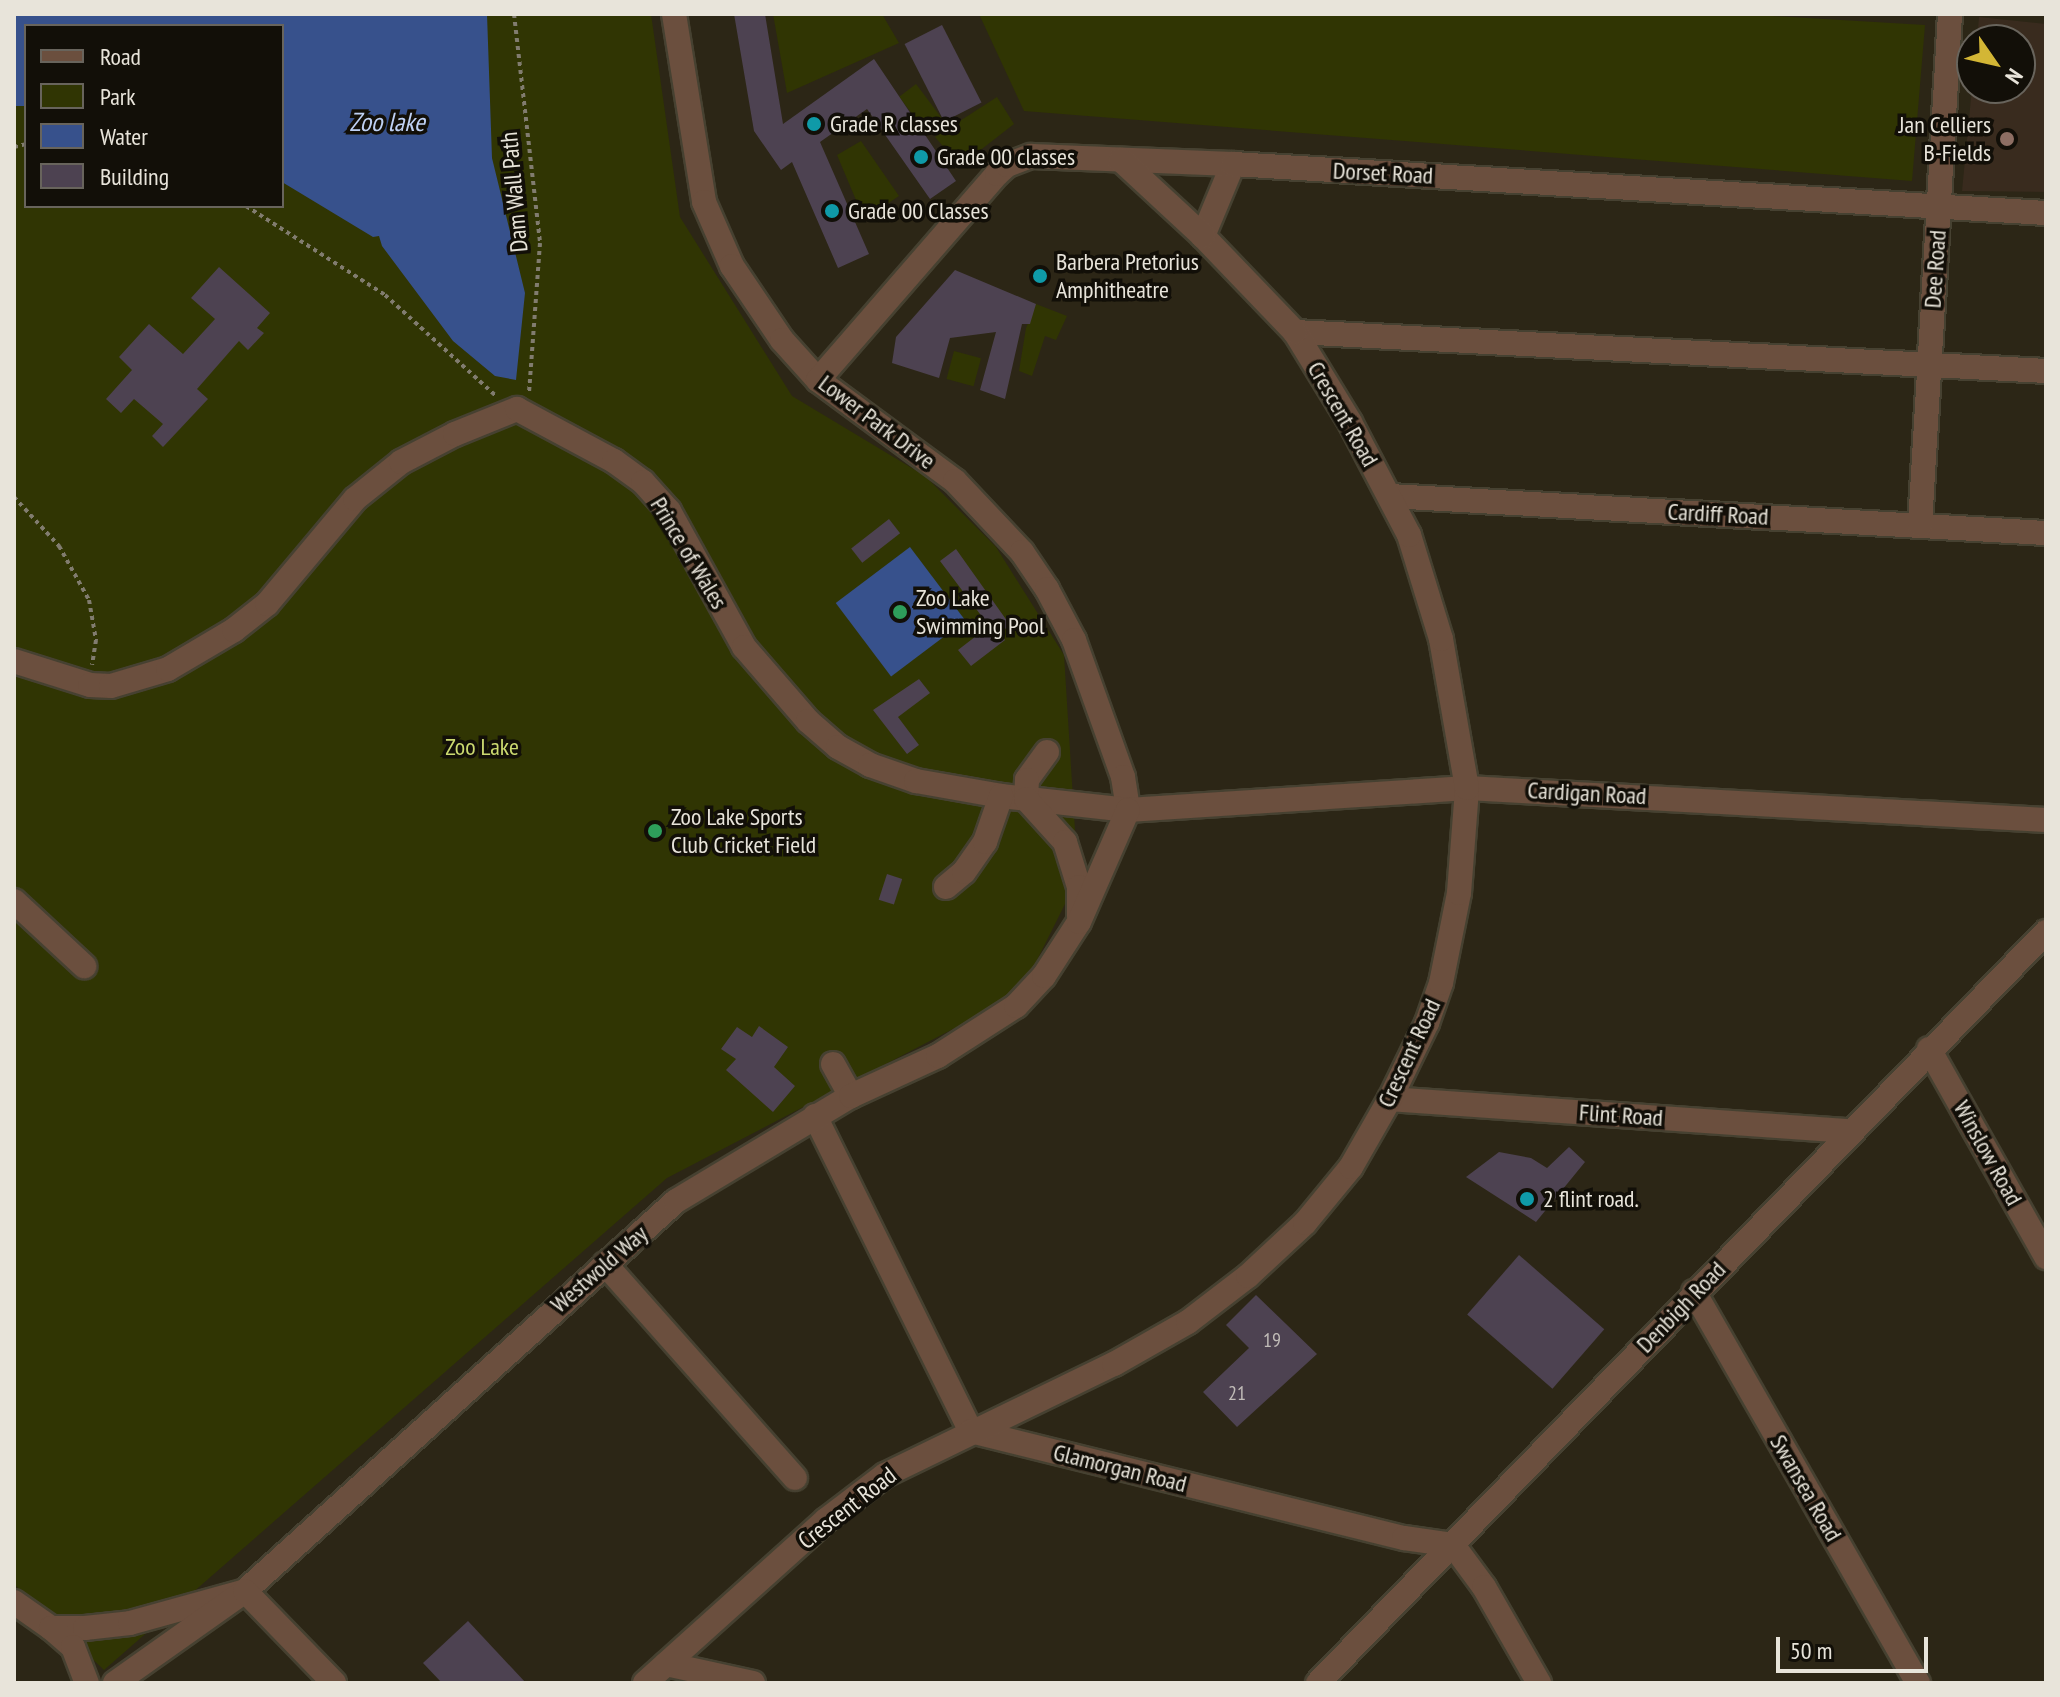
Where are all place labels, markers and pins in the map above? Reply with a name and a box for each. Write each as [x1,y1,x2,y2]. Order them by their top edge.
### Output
place label: Grade R classes [830,110,958,138]
place label: Jan Celliers B-Fields [1899,111,1991,167]
marker: Grade R classes [805,115,823,133]
marker: Jan Celliers B-Fields [1998,130,2016,148]
place label: Grade 00 classes [937,143,1075,171]
marker: Grade 00 classes [912,148,930,166]
place label: Grade 00 Classes [848,197,988,225]
marker: Grade 00 Classes [823,202,841,220]
place label: Barbera Pretorius Amphitheatre [1056,248,1199,304]
marker: Barbera Pretorius Amphitheatre [1031,267,1049,285]
place label: Zoo Lake Swimming Pool [916,584,1045,640]
marker: Zoo Lake Swimming Pool [891,603,909,621]
place label: Zoo Lake Sports Club Cricket Field [671,803,816,859]
marker: Zoo Lake Sports Club Cricket Field [646,822,664,840]
place label: 2 flint road. [1543,1185,1639,1213]
marker: 2 flint road. [1518,1190,1536,1208]

